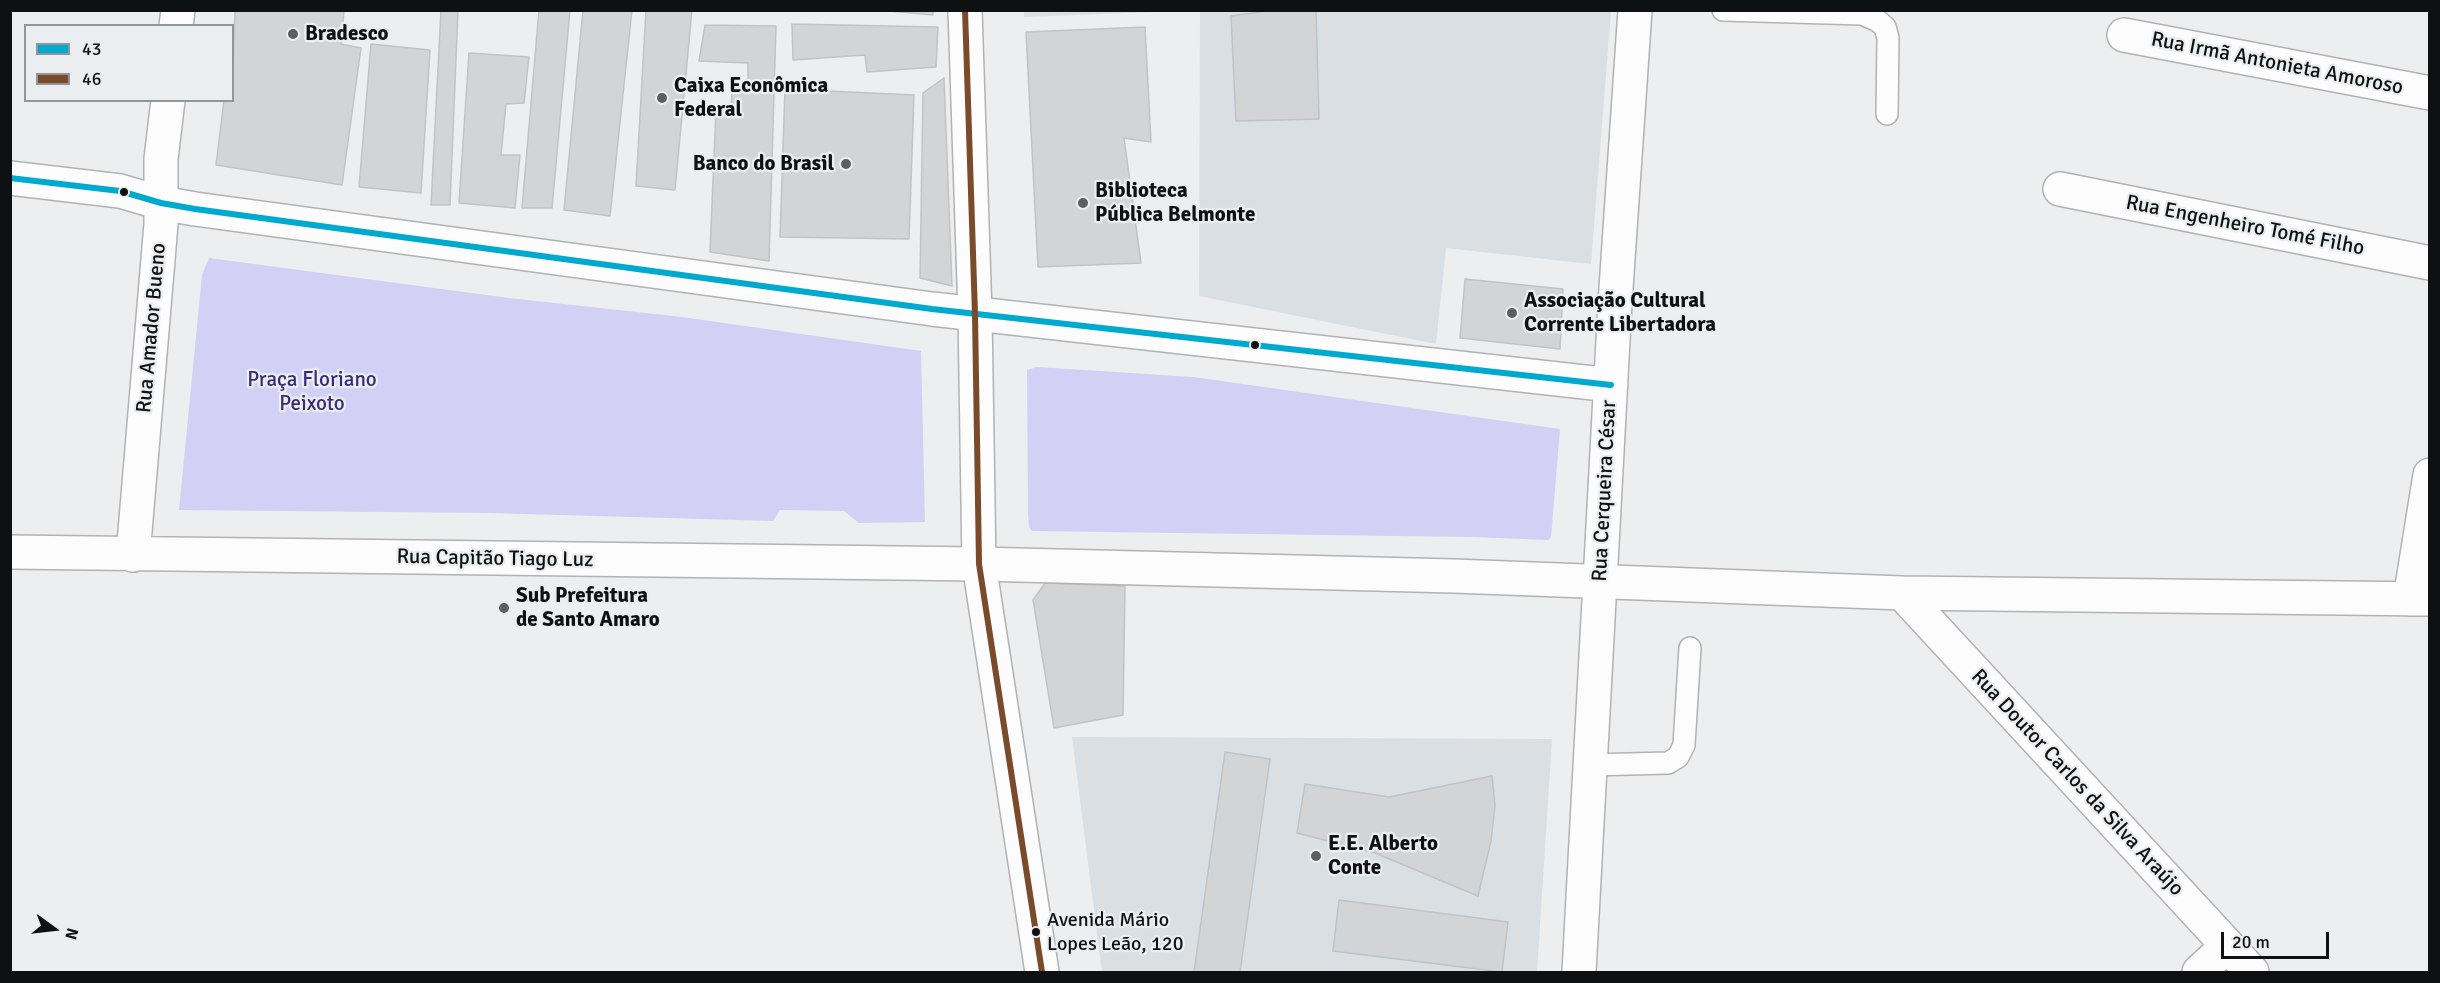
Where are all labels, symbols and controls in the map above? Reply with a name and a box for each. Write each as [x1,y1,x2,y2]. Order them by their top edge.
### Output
place label: Bradesco [305,21,388,47]
legend [24,24,234,102]
marker: Bradesco [286,27,300,41]
street label: Rua Irmã Antonieta Amoroso [2149,27,2405,101]
text: 43 [82,38,101,60]
text: 46 [82,68,101,90]
place label: Caixa Econômica Federal [674,73,828,123]
marker: Caixa Econômica Federal [655,91,669,105]
place label: Banco do Brasil [693,151,834,177]
marker: Banco do Brasil [839,157,853,171]
place label: Biblioteca Pública Belmonte [1095,178,1255,228]
unlabelled marker [118,186,130,198]
street label: Rua Engenheiro Tomé Filho [2124,191,2366,261]
marker: Biblioteca Pública Belmonte [1076,196,1090,210]
street label: Rua Amador Bueno [132,242,172,414]
place label: Associação Cultural Corrente Libertadora [1524,288,1716,338]
marker: Associação Cultural Corrente Libertadora [1505,306,1519,320]
unlabelled marker [1249,339,1261,351]
park label: Praça Floriano Peixoto [247,367,377,417]
street label: Rua Cerqueira César [1588,400,1622,582]
street label: Rua Capitão Tiago Luz [396,545,594,573]
place label: Sub Prefeitura de Santo Amaro [516,583,660,633]
marker: Sub Prefeitura de Santo Amaro [497,601,511,615]
street label: Rua Doutor Carlos da Silva Araújo [1965,664,2189,902]
place label: E.E. Alberto Conte [1328,831,1438,881]
marker: E.E. Alberto Conte [1309,849,1323,863]
north arrow [24,899,84,959]
place label: Avenida Mário Lopes Leão, 120 [1047,909,1183,956]
scale bar [2224,920,2332,958]
text: N [60,926,82,942]
marker: Avenida Mário Lopes Leão, 120 [1030,926,1042,938]
text: 20 m [2232,931,2270,953]

